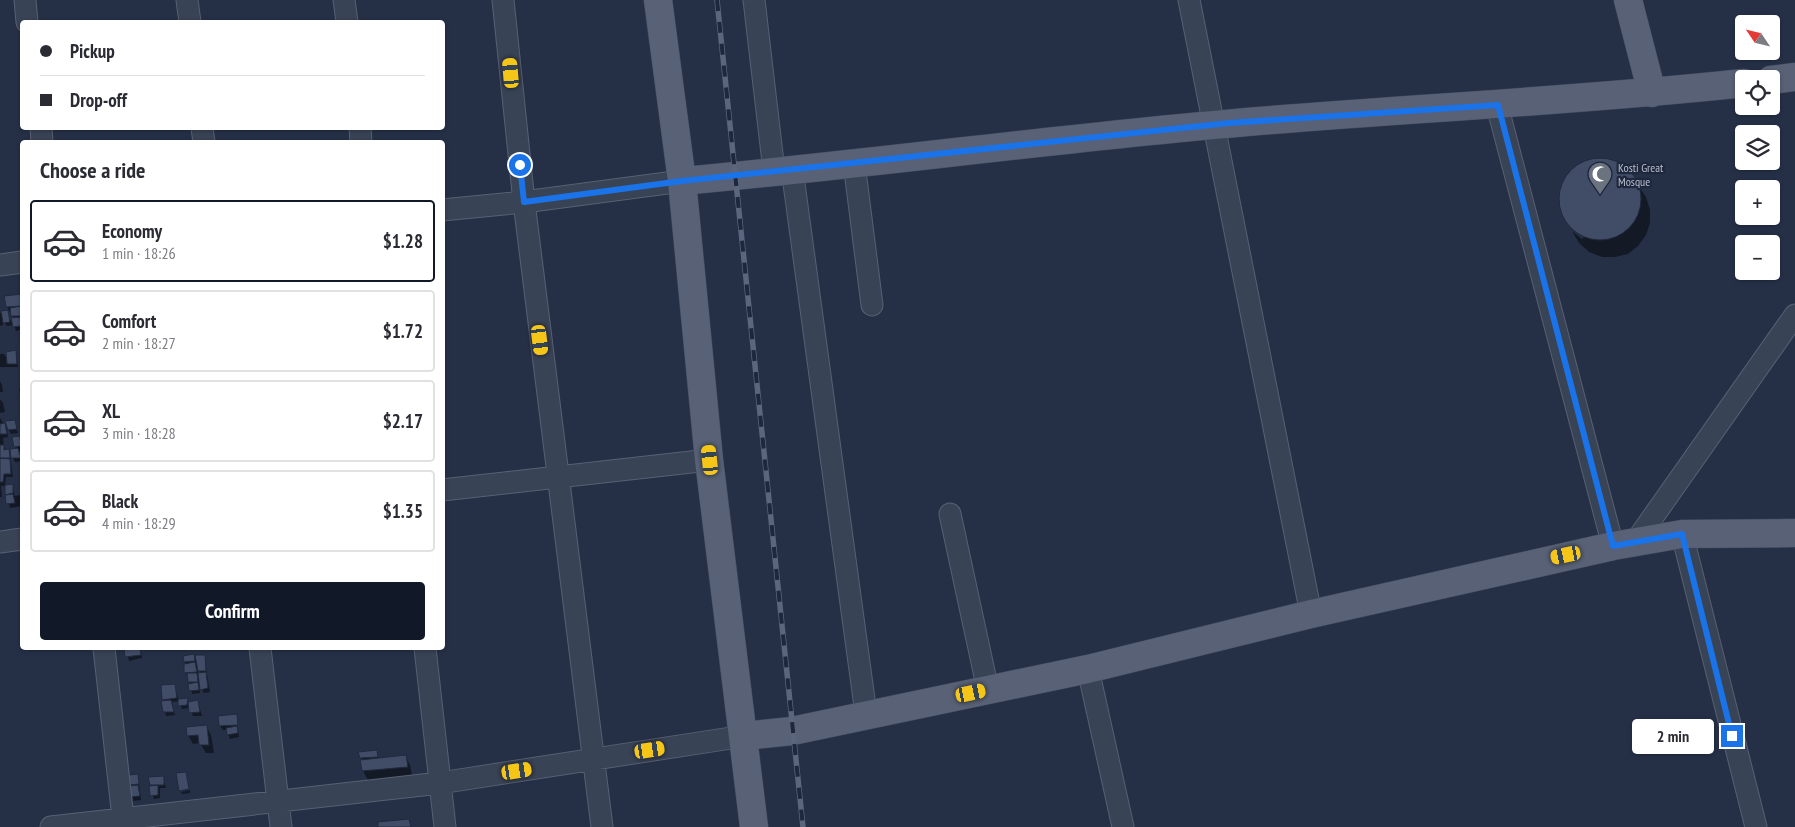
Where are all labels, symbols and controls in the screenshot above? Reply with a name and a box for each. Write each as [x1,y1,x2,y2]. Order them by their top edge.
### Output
north arrow [1735,15,1780,60]
map controls [1735,15,1780,280]
text: Pickup [70,39,115,63]
car [502,57,519,89]
button: locate [1735,70,1780,115]
text: Drop-off [70,88,127,112]
button: layers [1735,125,1780,170]
route start [509,154,531,176]
text: Choose a ride [40,156,145,184]
place label: Kosti Great Mosque [1618,160,1664,189]
mosque icon: Kosti Great Mosque [1587,161,1613,195]
button: + [1735,180,1780,225]
icon: car [42,219,87,264]
text: Economy [102,219,162,243]
text: $1.28 [383,229,423,253]
button: − [1735,235,1780,280]
text: 1 min · 18:26 [102,243,176,263]
icon: car [42,309,87,354]
text: Comfort [102,309,156,333]
text: $1.72 [383,319,423,343]
car [530,324,549,356]
text: 2 min · 18:27 [102,333,176,353]
icon: car [42,399,87,444]
text: XL [102,399,120,423]
text: $2.17 [383,409,423,433]
text: 3 min · 18:28 [102,423,176,443]
car [700,444,719,476]
icon: car [42,489,87,534]
text: Black [102,489,138,513]
text: $1.35 [383,499,423,523]
text: 4 min · 18:29 [102,513,176,533]
car [1549,545,1582,565]
button: Confirm [40,582,425,640]
car [954,683,987,703]
callout: 2 min [1632,718,1714,754]
route end [1721,725,1743,747]
text: 2 min [1657,726,1689,746]
car [634,740,665,760]
car [501,761,532,781]

